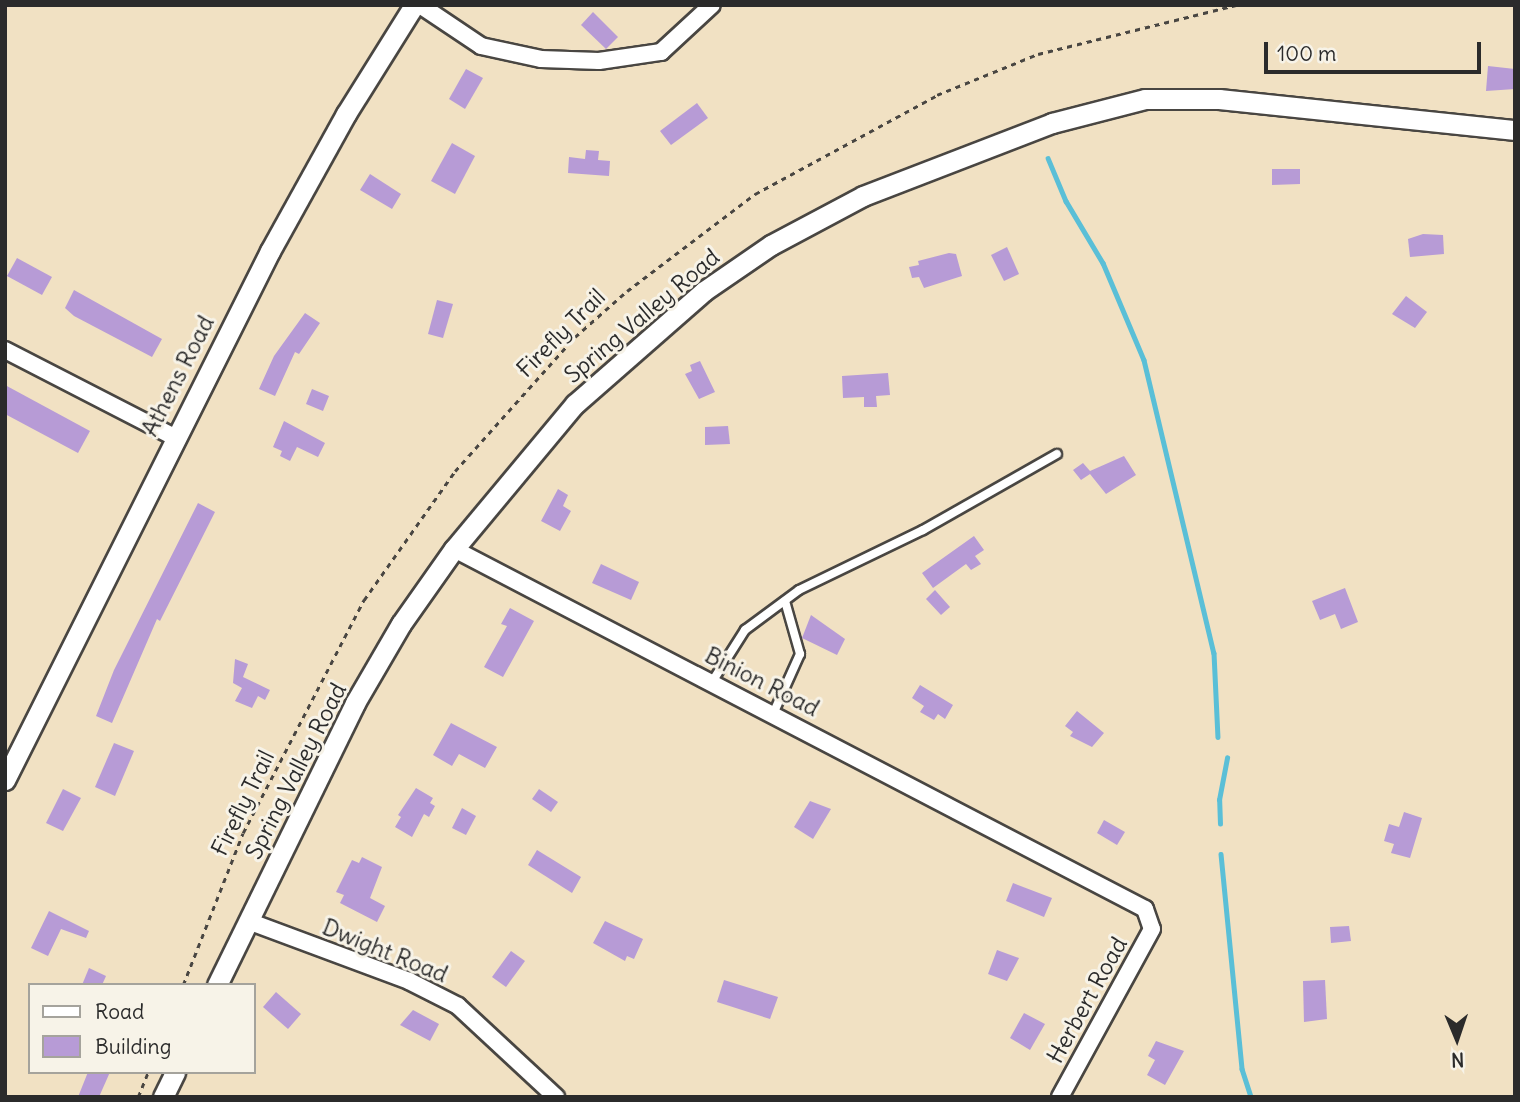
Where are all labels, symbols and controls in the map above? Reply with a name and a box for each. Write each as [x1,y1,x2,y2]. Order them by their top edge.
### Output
scale bar [1268,28,1485,72]
text: 100 m [1277,40,1336,67]
street label: Spring Valley Road [559,243,725,389]
street label: Firefly Trail [511,283,611,383]
street label: Athens Road [136,311,220,441]
street label: Binion Road [700,641,824,723]
street label: Spring Valley Road [240,678,352,864]
street label: Firefly Trail [206,746,280,860]
street label: Dwight Road [318,913,452,989]
street label: Herbert Road [1041,932,1133,1068]
legend [28,983,256,1074]
text: Road [95,998,144,1025]
north arrow [1422,1004,1492,1074]
text: Building [95,1033,171,1060]
text: N [1451,1048,1465,1072]

